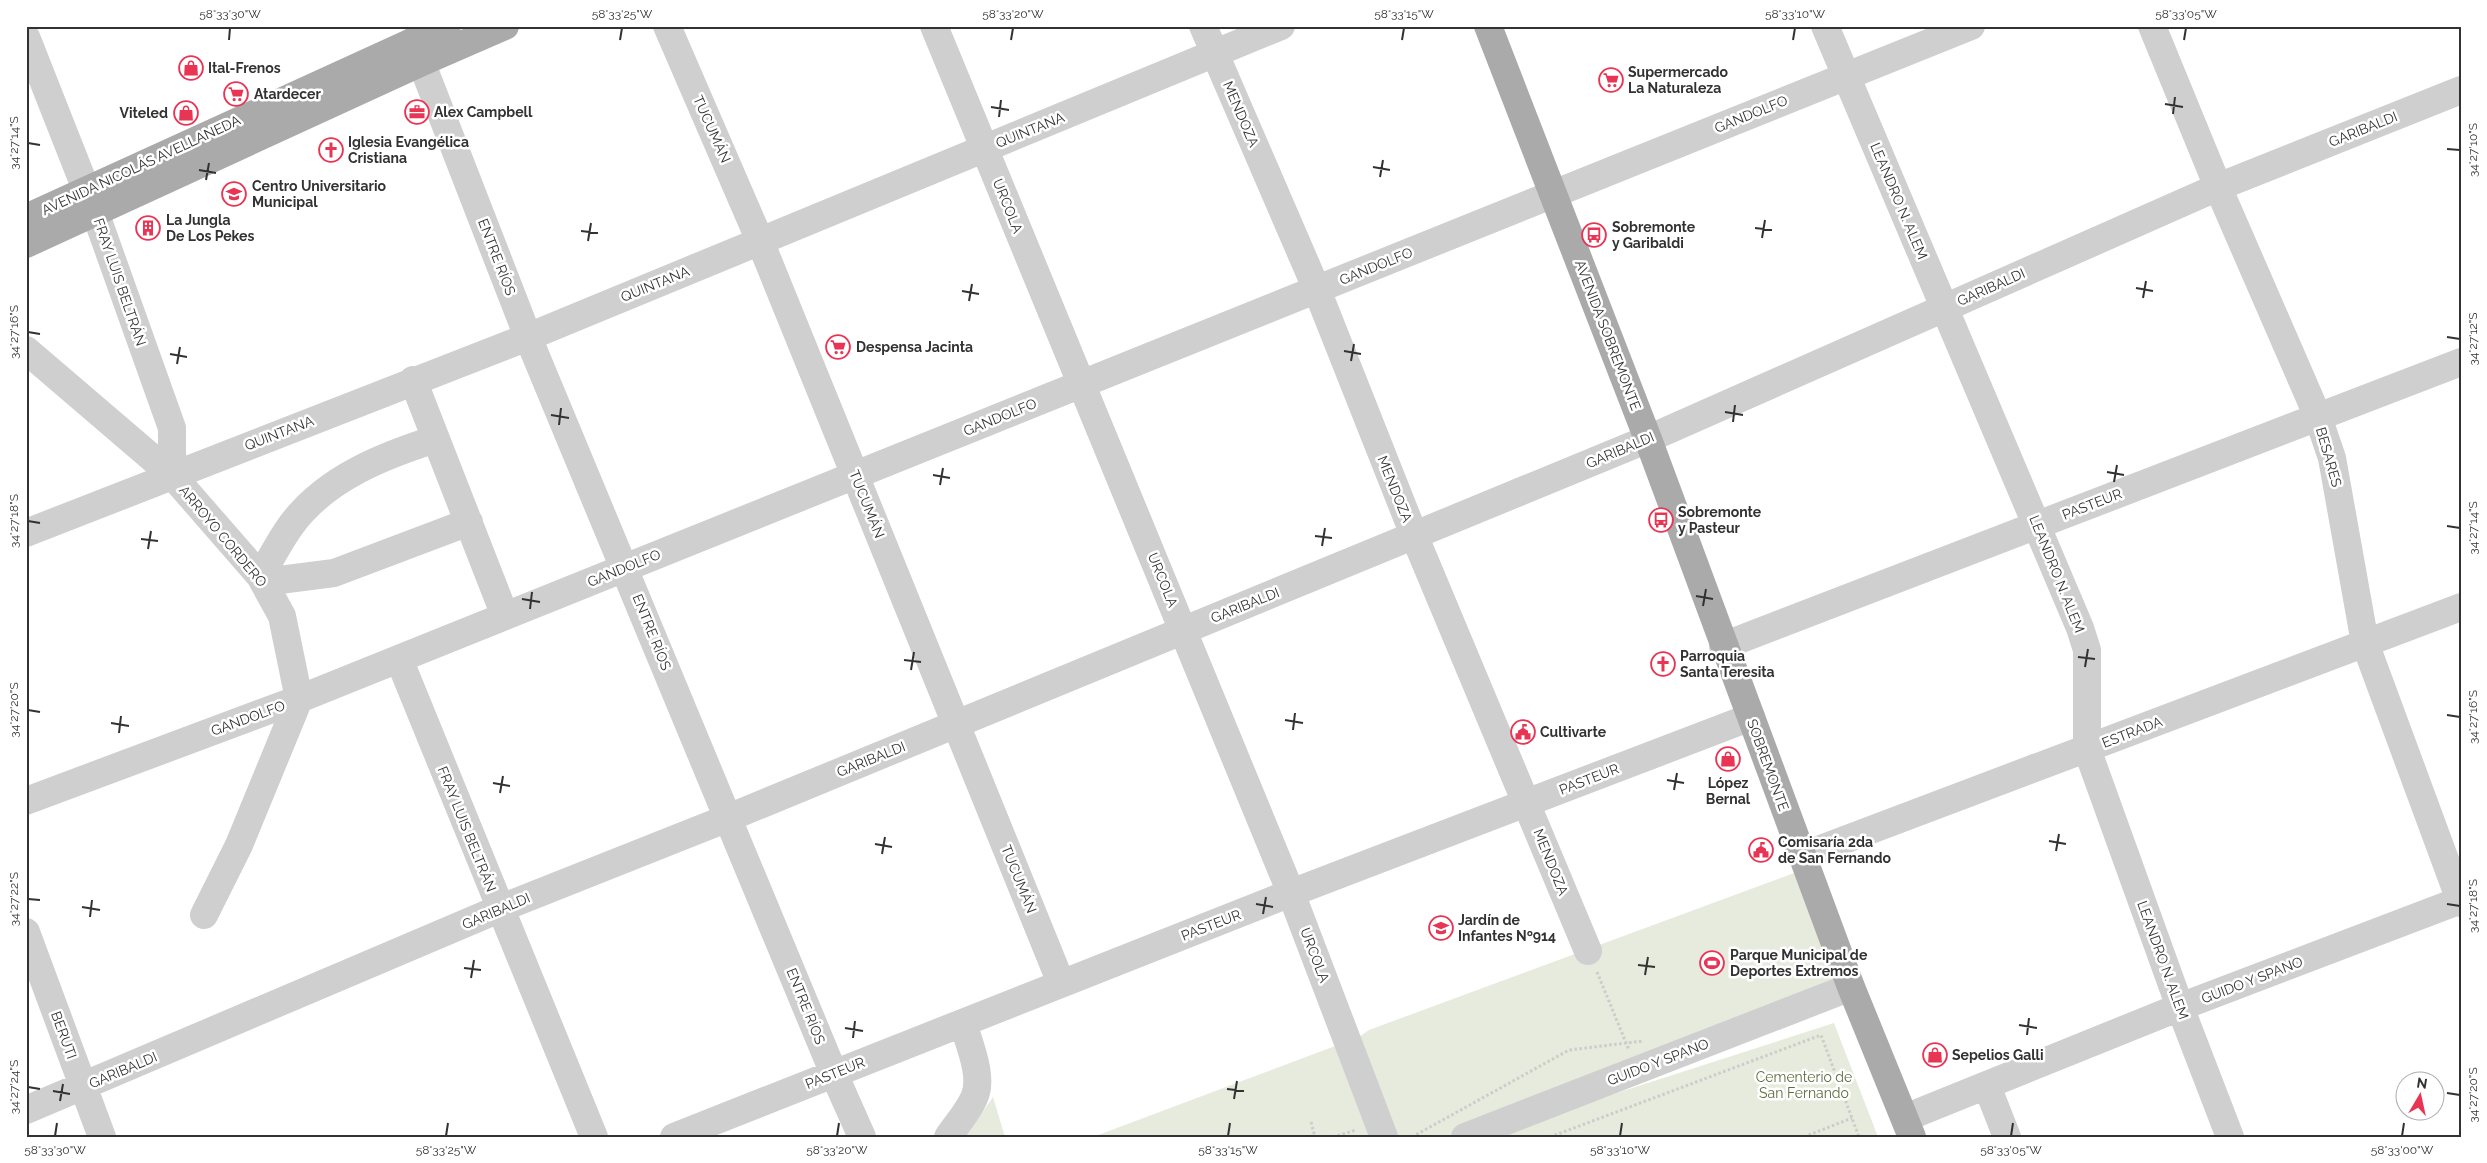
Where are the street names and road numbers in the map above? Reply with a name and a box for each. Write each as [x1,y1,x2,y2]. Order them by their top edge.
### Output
street label: MENDOZA [1220,79,1262,150]
street label: GANDOLFO [1712,92,1790,136]
street label: TUCUMÁN [690,93,735,165]
street label: GARIBALDI [2326,108,2400,150]
street label: QUINTANA [993,109,1067,151]
street label: AVENIDA NICOLÁS AVELLANEDA [39,111,243,218]
street label: LEANDRO N. ALEM [1867,140,1931,262]
street label: URCOLA [990,176,1026,236]
street label: FRAY LUIS BELTRÁN [91,216,150,348]
street label: ENTRE RÍOS [475,216,520,298]
street label: GANDOLFO [1337,244,1415,288]
street label: AVENIDA SOBREMONTE [1572,257,1644,413]
street label: QUINTANA [618,263,692,305]
street label: GARIBALDI [1955,265,2027,309]
street label: GANDOLFO [961,395,1039,439]
street label: QUINTANA [242,412,316,453]
street label: BESARES [2313,425,2345,489]
street label: GARIBALDI [1584,429,1656,471]
street label: MENDOZA [1374,453,1416,525]
street label: TUCUMÁN [846,467,889,540]
street label: ARROYO CORDERO [176,482,270,590]
street label: PASTEUR [2060,485,2124,523]
street label: LEANDRO N. ALEM [2026,513,2088,635]
street label: GANDOLFO [585,546,663,590]
street label: URCOLA [1145,550,1181,610]
street label: GARIBALDI [1208,584,1282,626]
street label: ENTRE RÍOS [629,591,676,673]
street label: GANDOLFO [209,697,287,739]
street label: ESTRADA [2100,713,2165,751]
street label: SOBREMONTE [1744,717,1792,813]
street label: GARIBALDI [834,738,908,780]
street label: PASTEUR [1557,760,1621,798]
street label: FRAY LUIS BELTRÁN [434,763,500,894]
street label: MENDOZA [1530,826,1572,898]
street label: TUCUMÁN [998,842,1041,915]
street label: GARIBALDI [460,890,532,932]
street label: LEANDRO N. ALEM [2134,898,2192,1022]
street label: PASTEUR [1179,906,1243,944]
street label: URCOLA [1297,925,1333,985]
street label: GUIDO Y SPANO [2199,953,2305,1007]
street label: ENTRE RÍOS [783,965,830,1047]
street label: BERUTI [48,1009,80,1061]
street label: GUIDO Y SPANO [1605,1035,1711,1089]
street label: GARIBALDI [87,1049,159,1091]
street label: PASTEUR [803,1054,867,1092]

